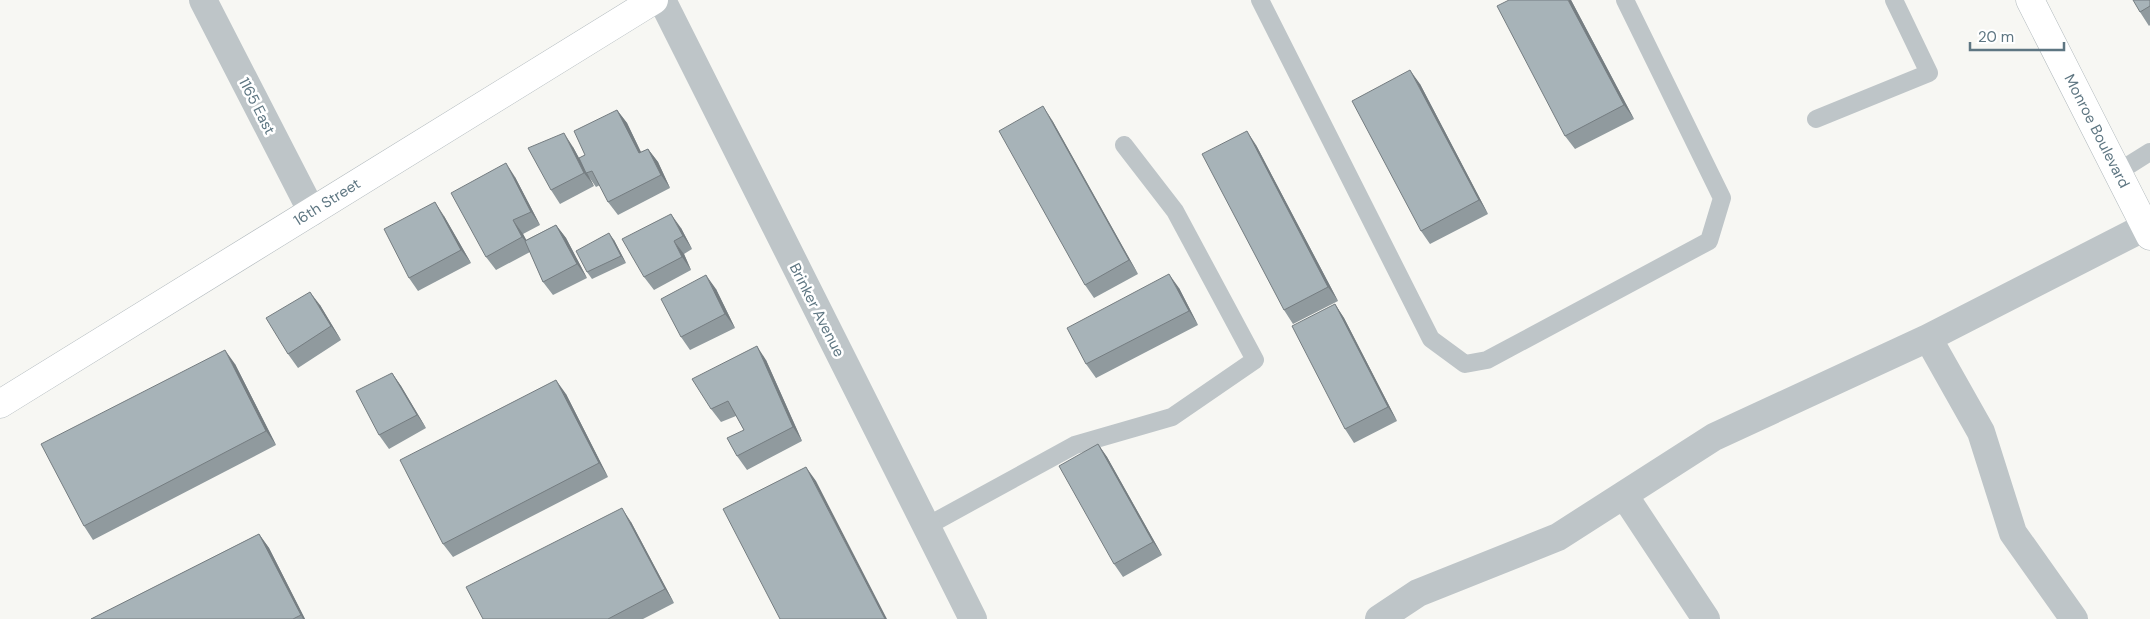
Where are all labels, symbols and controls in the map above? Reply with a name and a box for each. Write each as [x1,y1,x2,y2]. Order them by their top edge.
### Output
scale bar [1970,20,2064,52]
text: 20 m [1978,27,2014,47]
street label: Monroe Boulevard [2060,71,2134,191]
street label: 1165 East [234,74,280,138]
street label: 16th Street [290,174,364,230]
street label: Brinker Avenue [785,260,849,360]

